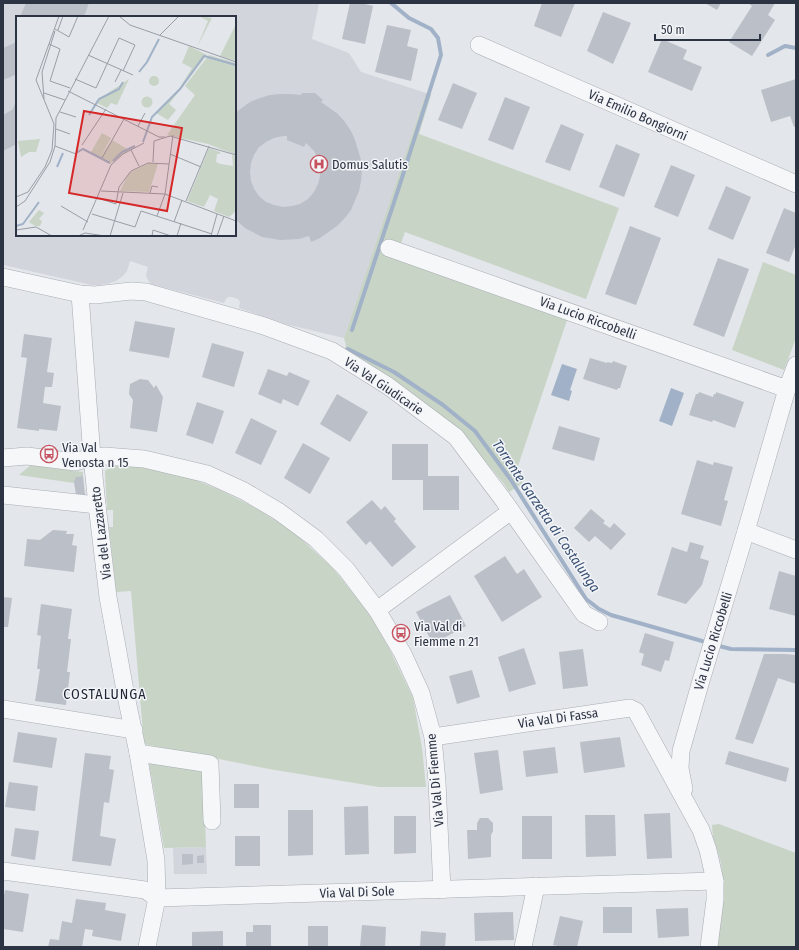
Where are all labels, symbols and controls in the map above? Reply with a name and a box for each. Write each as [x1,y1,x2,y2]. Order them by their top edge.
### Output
inset map [16,16,236,236]
scale bar [655,16,760,42]
text: 50 m [661,23,685,37]
street label: Via Emilio Bongiorni [586,86,690,144]
hospital icon: Domus Salutis [309,154,329,174]
place label: Domus Salutis [332,157,408,172]
street label: Via Lucio Riccobelli [538,294,638,342]
street label: Via Val Giudicarie [342,354,426,418]
water label: Torrente Garzetta di Costalunga [489,436,603,596]
place label: Via Val Venosta n 15 [62,440,129,470]
bus stop icon: Via Val Venosta n 15 [39,444,59,464]
street label: Via del Lazzaretto [88,486,114,580]
street label: Via Lucio Riccobelli [691,590,735,692]
place label: Via Val di Fiemme n 21 [414,619,479,649]
bus stop icon: Via Val di Fiemme n 21 [391,623,411,643]
district label: COSTALUNGA [63,686,147,703]
street label: Via Val Di Fassa [517,705,599,731]
street label: Via Val Di Fiemme [423,733,447,827]
street label: Via Val Di Sole [319,883,395,901]

